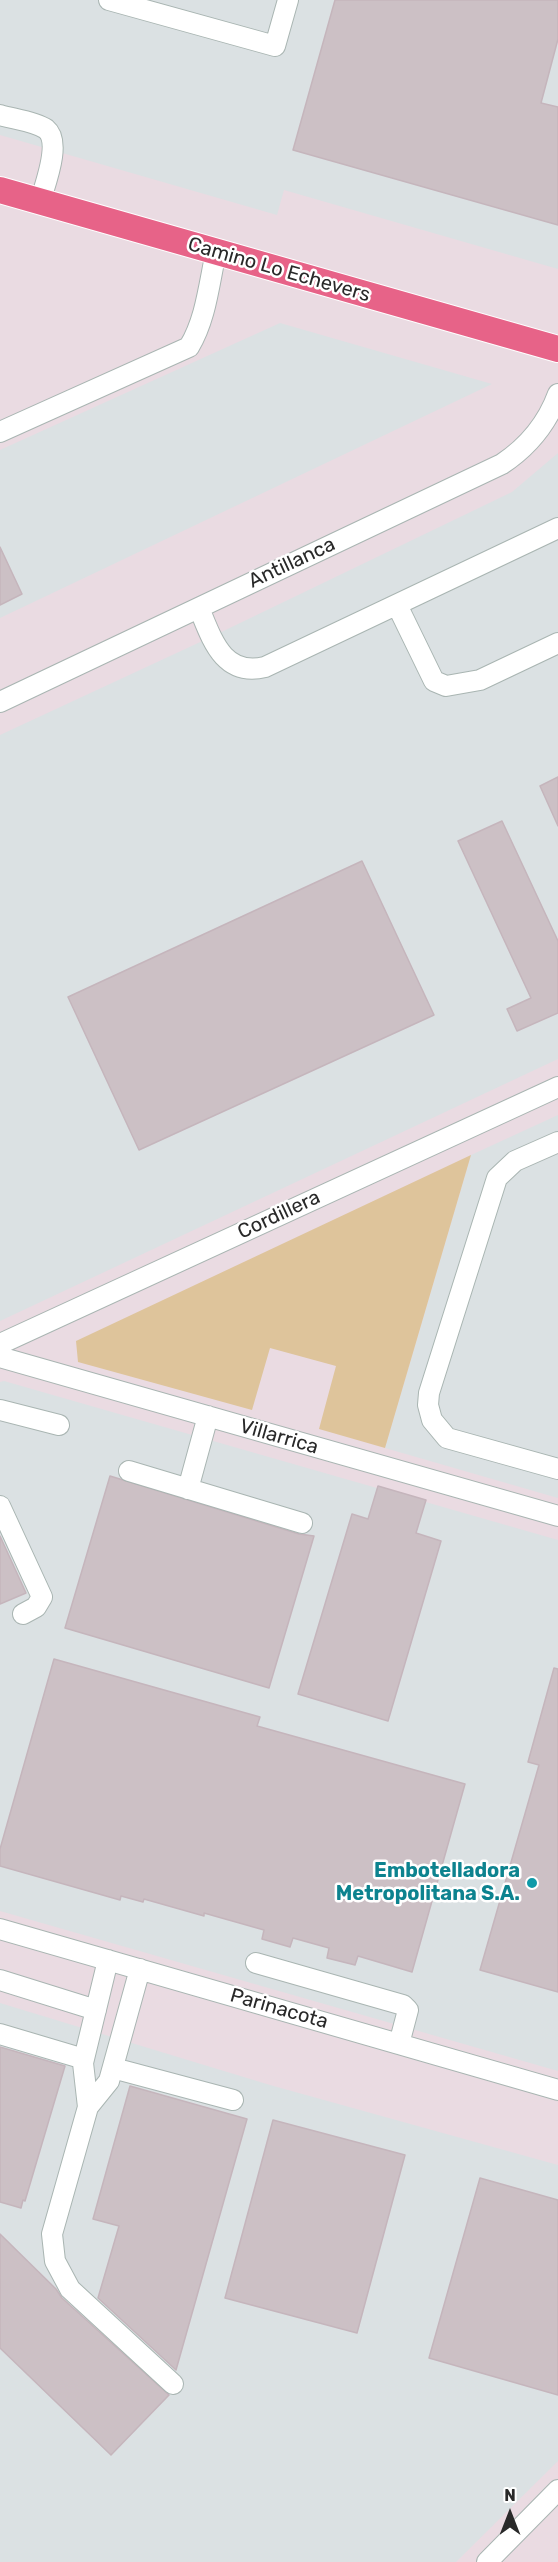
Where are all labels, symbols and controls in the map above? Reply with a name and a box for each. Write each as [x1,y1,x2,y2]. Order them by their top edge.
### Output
street label: Camino Lo Echevers [185,232,373,308]
street label: Antillanca [245,532,339,594]
street label: Cordillera [234,1185,324,1245]
street label: Villarrica [237,1414,321,1460]
place label: Embotelladora Metropolitana S.A. [336,1859,520,1906]
marker: Embotelladora Metropolitana S.A. [525,1876,539,1890]
street label: Parinacota [227,1984,331,2034]
north arrow [480,2484,540,2544]
text: N [504,2486,516,2505]

